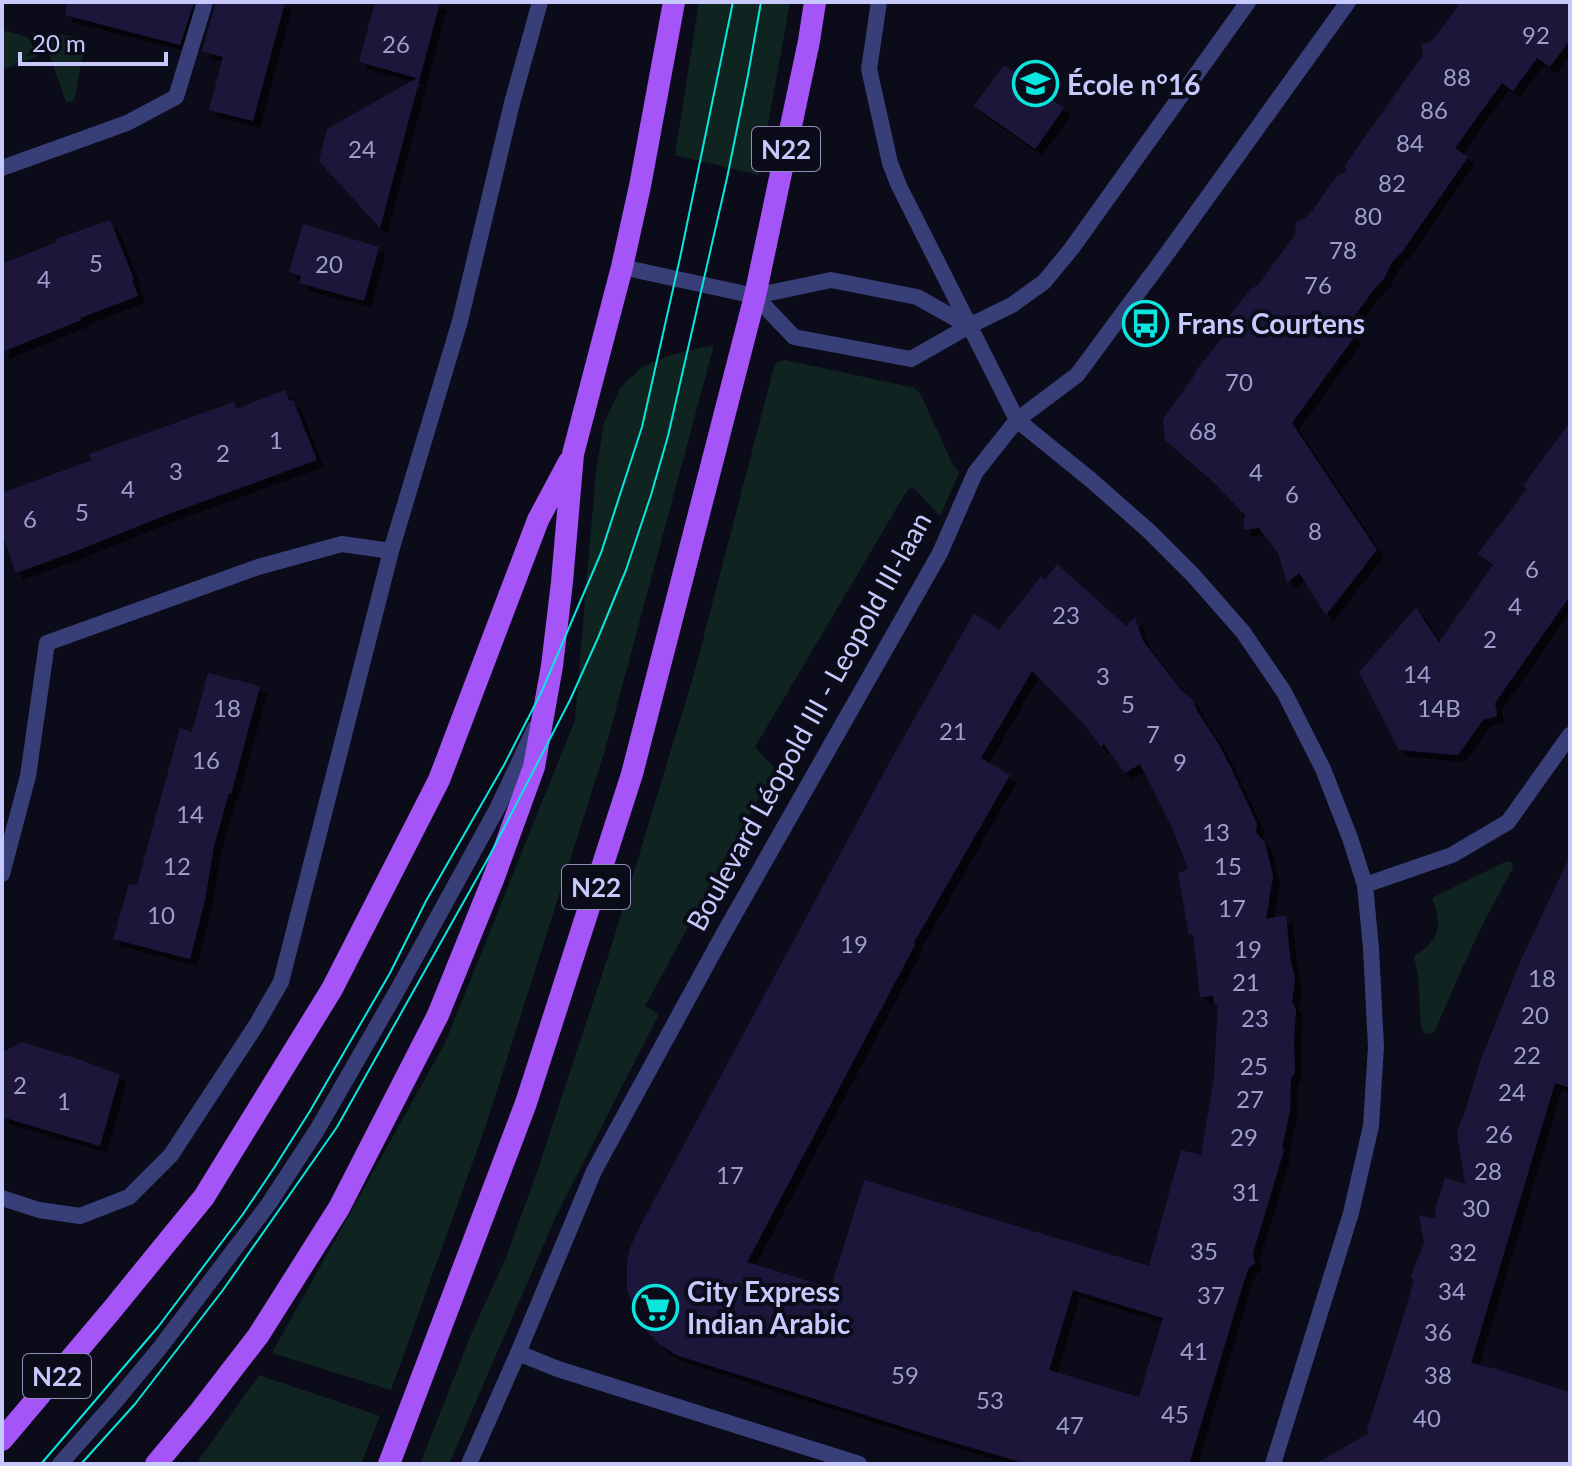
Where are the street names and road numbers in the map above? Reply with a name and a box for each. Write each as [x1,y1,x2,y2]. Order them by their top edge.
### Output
road number: N22 [752,127,820,171]
street label: Boulevard Léopold III - Leopold III-laan [678,506,938,936]
road number: N22 [562,865,630,909]
road number: N22 [23,1354,91,1398]

